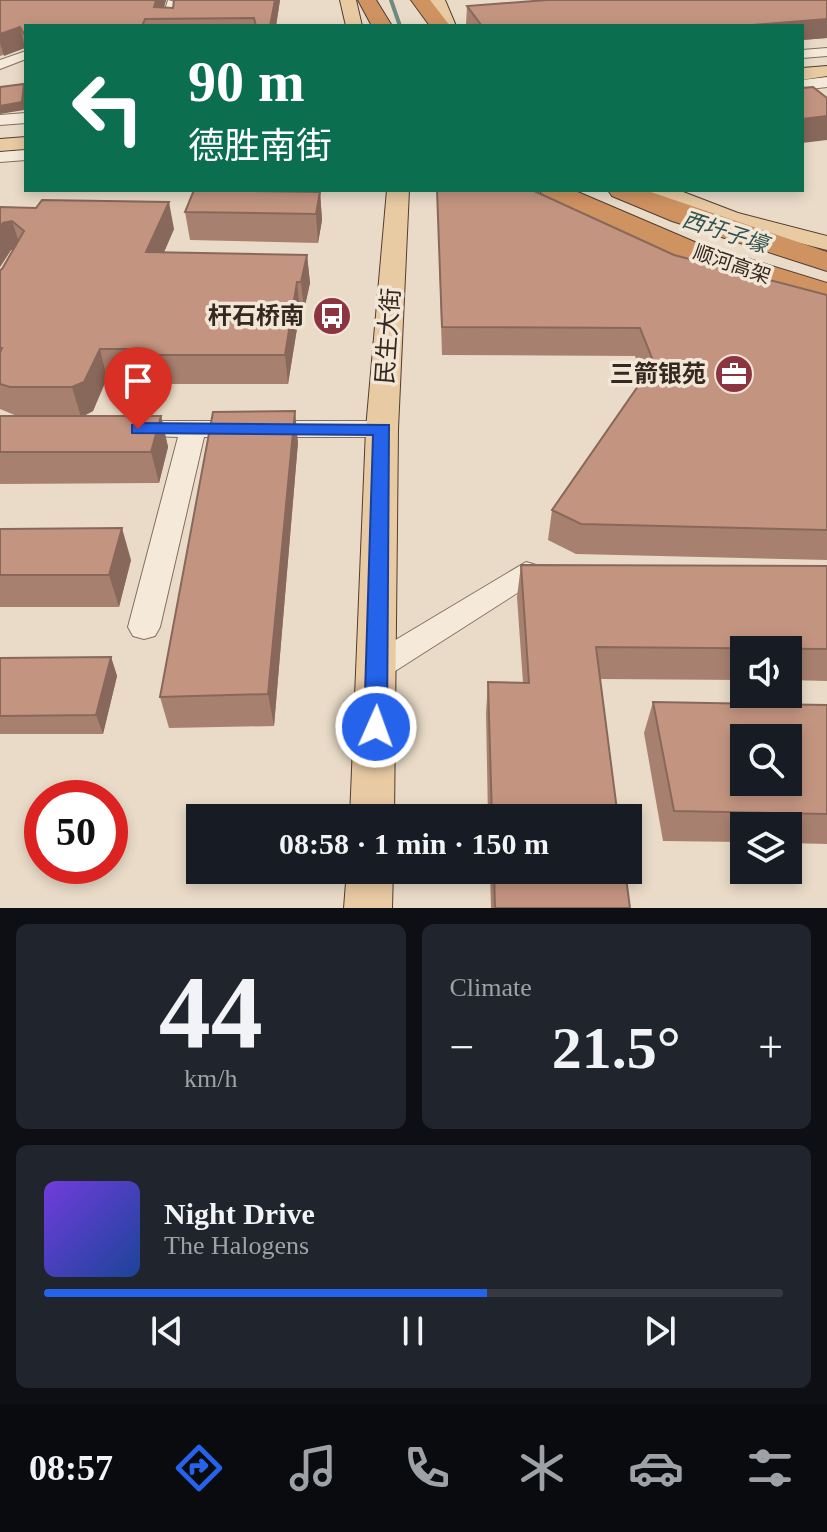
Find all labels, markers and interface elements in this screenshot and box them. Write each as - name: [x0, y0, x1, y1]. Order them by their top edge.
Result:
- text: 90 m: [188, 51, 305, 113]
- icon: left: [56, 56, 160, 160]
- text: 德胜南街: [188, 126, 332, 166]
- water label: 西圩子壕: [679, 207, 775, 259]
- street label: 顺河高架: [691, 241, 773, 287]
- street label: 民生大街: [372, 287, 404, 385]
- bus stop icon: 杆石桥南: [311, 295, 353, 337]
- place label: 杆石桥南: [208, 303, 304, 329]
- pin: [104, 347, 172, 429]
- office icon: 三箭银苑: [713, 353, 755, 395]
- icon: arrive: [116, 359, 160, 403]
- place label: 三箭银苑: [610, 361, 706, 387]
- map controls: [730, 636, 802, 884]
- button: sound: [730, 636, 802, 708]
- position arrow: [334, 685, 418, 769]
- button: search: [730, 724, 802, 796]
- speed limit sign: 50: [24, 780, 128, 884]
- button: layers: [730, 812, 802, 884]
- text: 08:58 · 1 min · 150 m: [279, 827, 549, 860]
- text: 44: [159, 954, 263, 1069]
- text: Climate: [450, 973, 532, 1002]
- text: 21.5°: [552, 1015, 681, 1081]
- text: −: [450, 1023, 474, 1072]
- text: +: [758, 1023, 783, 1072]
- text: km/h: [184, 1064, 237, 1093]
- text: Night Drive: [164, 1197, 315, 1230]
- text: The Halogens: [164, 1231, 309, 1260]
- icon: previous: [145, 1309, 189, 1353]
- icon: pause: [391, 1309, 435, 1353]
- icon: next: [638, 1309, 682, 1353]
- icon: directions: [171, 1440, 227, 1496]
- icon: music: [285, 1440, 341, 1496]
- icon: phone: [399, 1440, 455, 1496]
- icon: climate: [514, 1440, 570, 1496]
- icon: car: [628, 1440, 684, 1496]
- icon: filters: [742, 1440, 798, 1496]
- text: 08:57: [29, 1448, 113, 1488]

